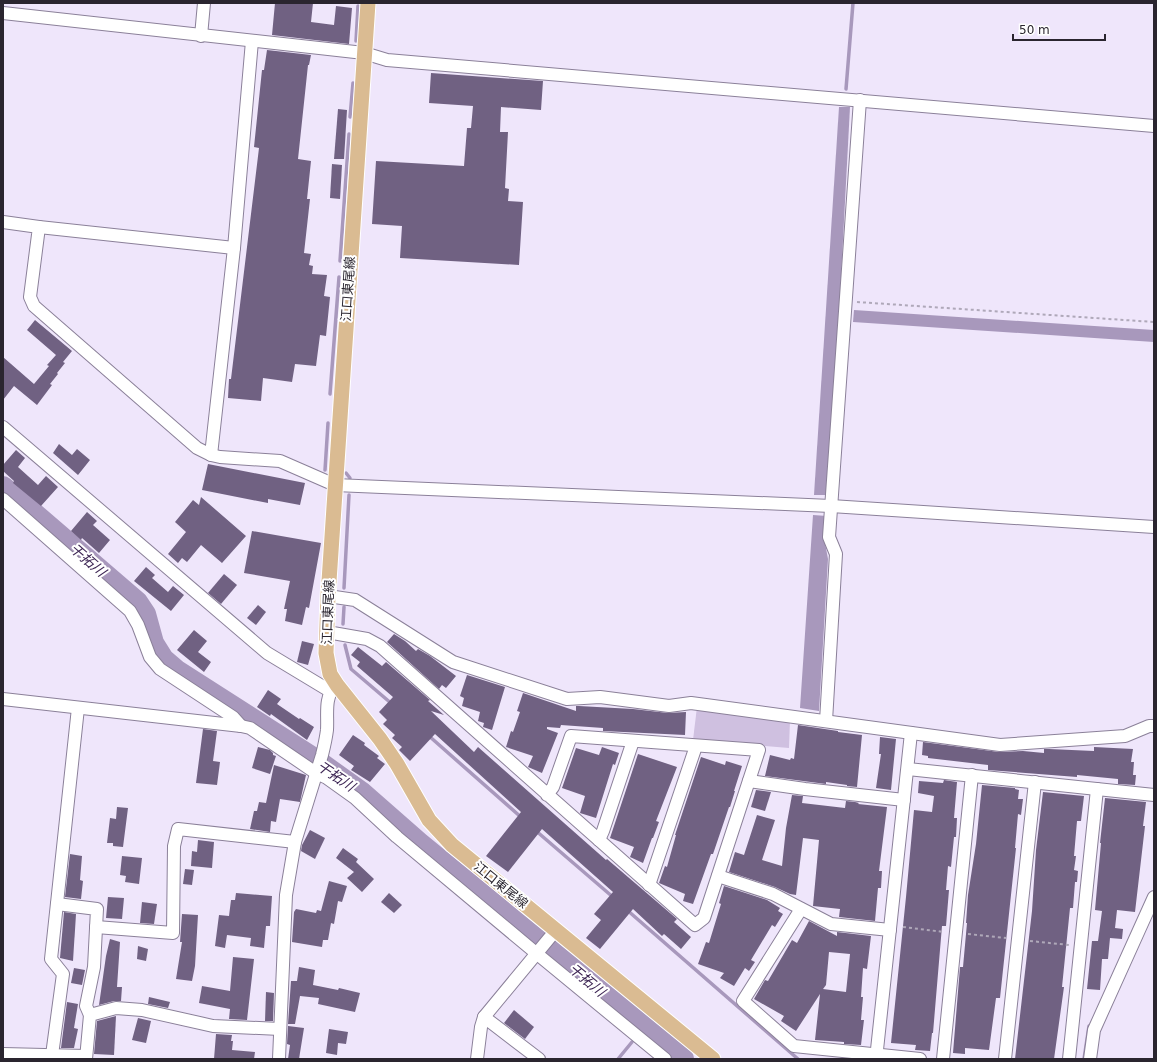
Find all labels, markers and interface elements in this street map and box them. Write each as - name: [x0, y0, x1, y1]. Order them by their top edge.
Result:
- scale bar: [1013, 16, 1105, 42]
- text: 50 m: [1019, 23, 1050, 37]
- street label: 江口東尾線: [338, 256, 358, 322]
- water label: 干拓川: [67, 540, 111, 581]
- street label: 江口東尾線: [319, 579, 337, 645]
- water label: 干拓川: [314, 758, 360, 795]
- street label: 江口東尾線: [471, 859, 531, 911]
- water label: 干拓川: [566, 960, 610, 1001]

